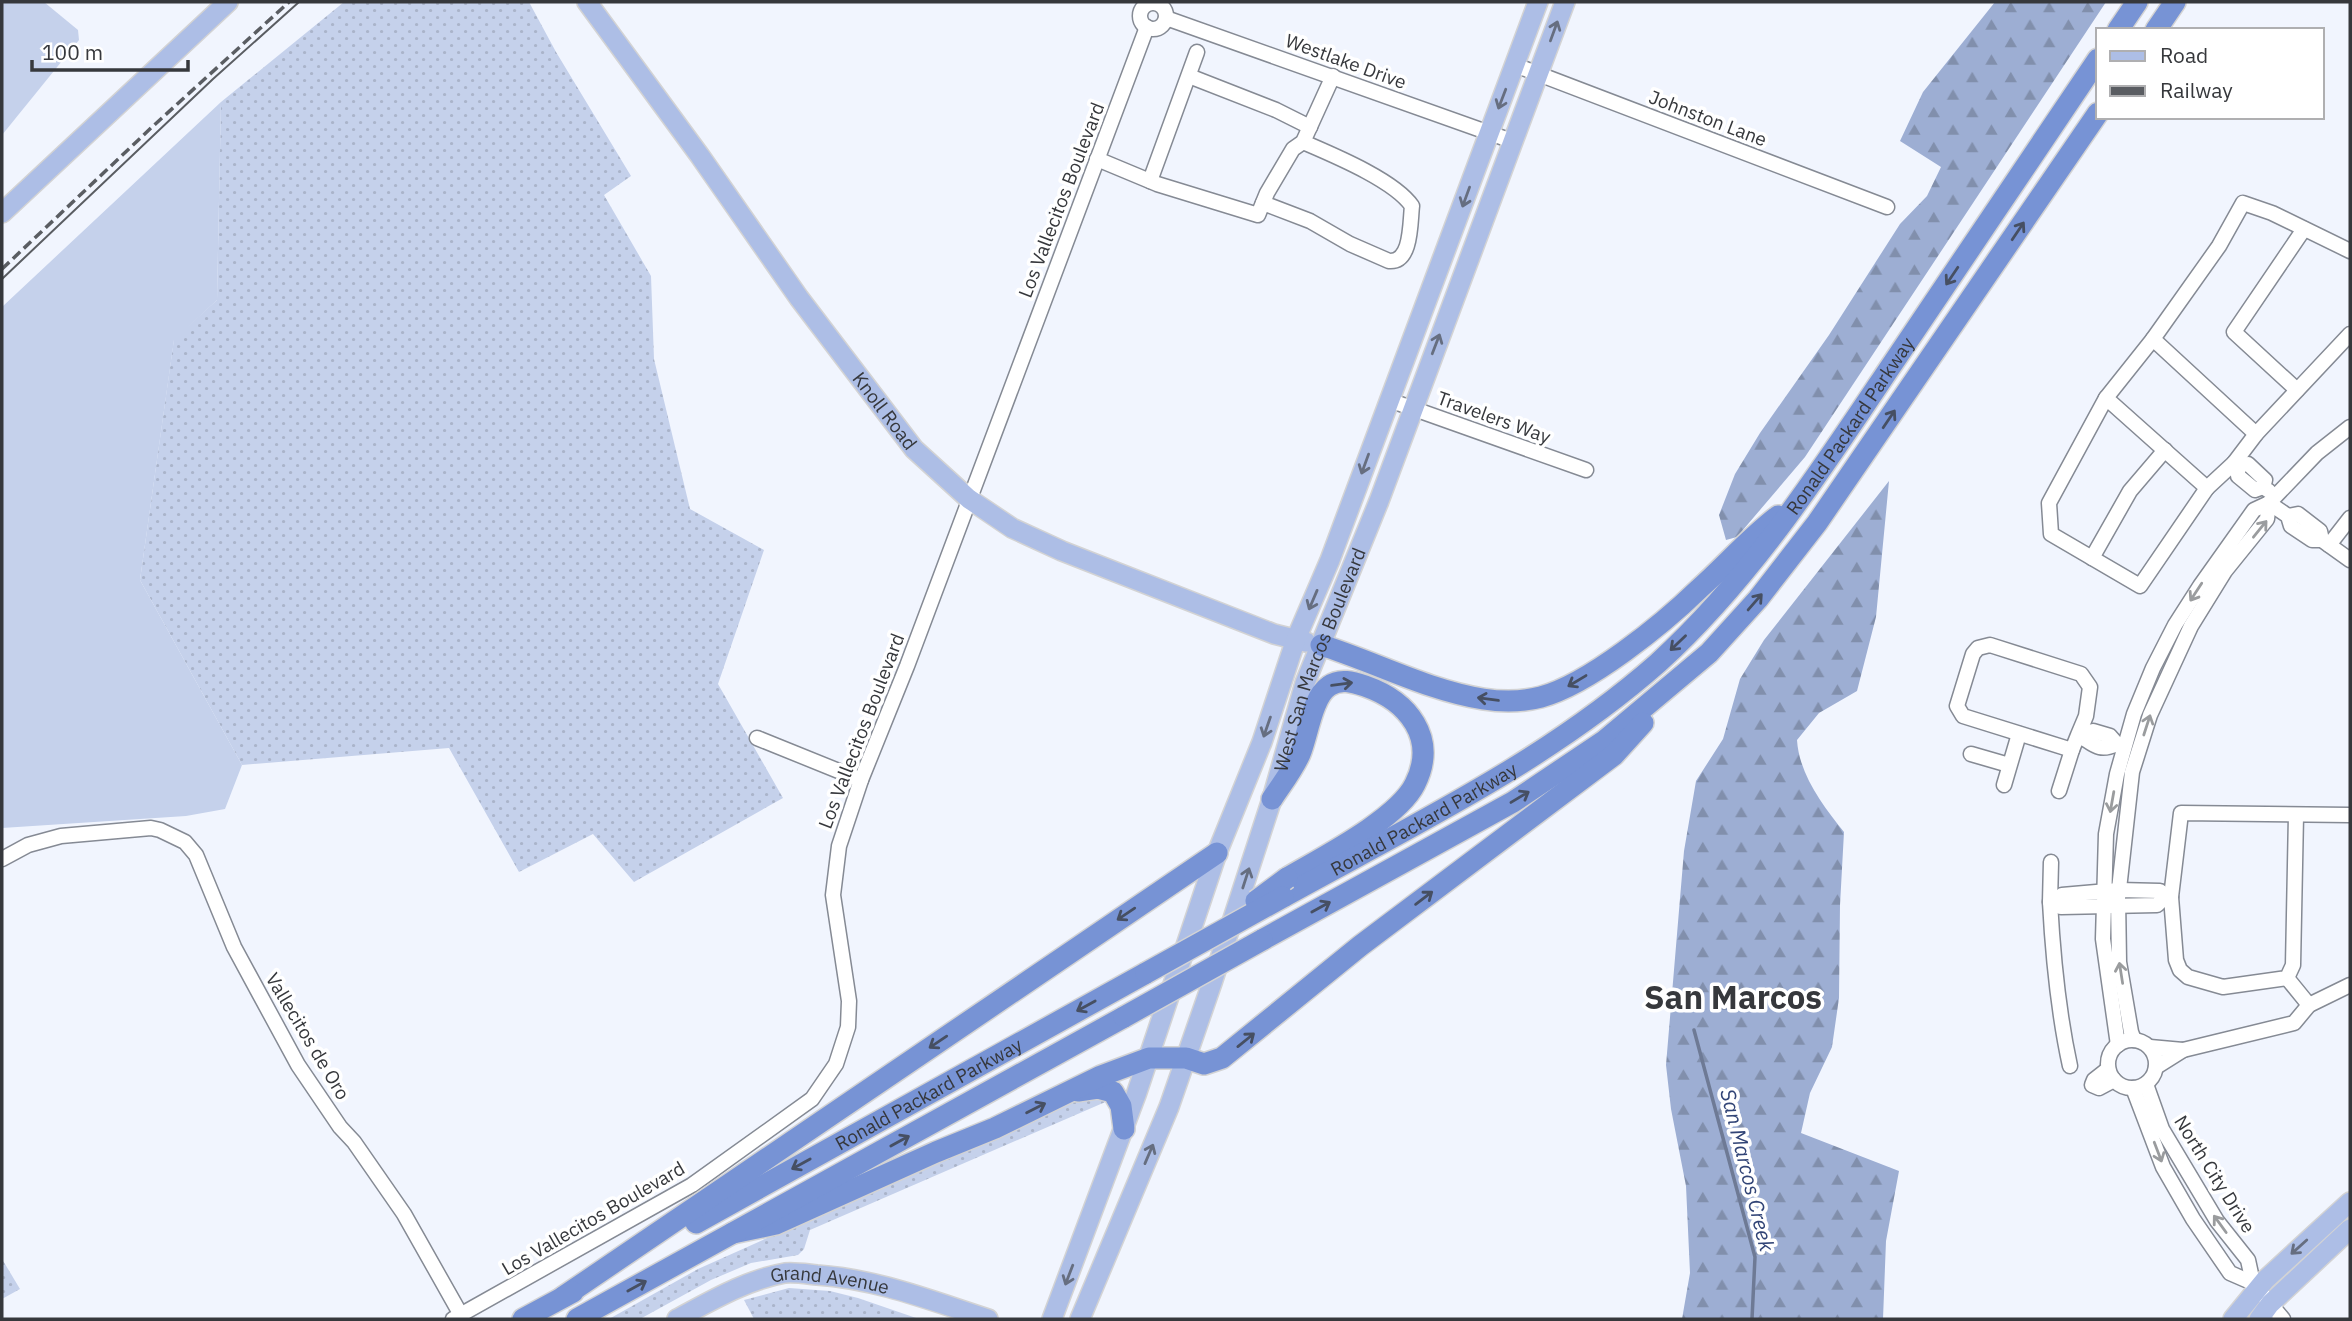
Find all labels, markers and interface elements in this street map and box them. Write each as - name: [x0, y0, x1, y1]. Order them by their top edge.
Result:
- one-way arrow: [1549, 21, 1561, 43]
- scale bar: [32, 28, 187, 72]
- street label: Westlake Drive: [1282, 28, 1410, 94]
- legend: [2096, 28, 2324, 119]
- text: 100 m: [42, 38, 103, 66]
- text: Road: [2160, 41, 2208, 69]
- text: Railway: [2160, 76, 2233, 104]
- street label: Johnston Lane: [1646, 85, 1770, 151]
- one-way arrow: [1495, 88, 1508, 109]
- street label: Los Vallecitos Boulevard: [1013, 99, 1109, 301]
- one-way arrow: [1458, 185, 1471, 207]
- one-way arrow: [2010, 222, 2025, 241]
- one-way arrow: [1945, 266, 1959, 285]
- street label: Ronald Packard Parkway: [1781, 332, 1919, 519]
- one-way arrow: [1431, 334, 1443, 356]
- street label: Knoll Road: [848, 367, 922, 455]
- street label: Travelers Way: [1434, 385, 1555, 449]
- one-way arrow: [1882, 409, 1896, 429]
- one-way arrow: [1358, 452, 1371, 474]
- one-way arrow: [2252, 520, 2267, 538]
- street label: West San Marcos Boulevard: [1268, 544, 1371, 774]
- one-way arrow: [2189, 582, 2203, 601]
- one-way arrow: [1306, 589, 1319, 610]
- one-way arrow: [1747, 593, 1763, 611]
- street label: Los Vallecitos Boulevard: [813, 630, 909, 832]
- one-way arrow: [1670, 635, 1687, 652]
- one-way arrow: [1568, 674, 1587, 689]
- one-way arrow: [1330, 677, 1353, 690]
- one-way arrow: [1478, 693, 1500, 706]
- one-way arrow: [2142, 714, 2154, 736]
- one-way arrow: [1260, 716, 1272, 738]
- street label: Ronald Packard Parkway: [1326, 757, 1522, 881]
- one-way arrow: [1510, 790, 1530, 804]
- one-way arrow: [2105, 790, 2118, 812]
- one-way arrow: [1241, 867, 1254, 889]
- one-way arrow: [1414, 891, 1433, 905]
- one-way arrow: [1311, 900, 1331, 914]
- one-way arrow: [1117, 907, 1136, 921]
- one-way arrow: [2114, 962, 2127, 985]
- street label: Vallecitos de Oro: [261, 968, 355, 1104]
- district label: San Marcos: [1644, 975, 1822, 1018]
- one-way arrow: [1076, 999, 1096, 1013]
- street label: Ronald Packard Parkway: [831, 1032, 1027, 1155]
- one-way arrow: [1236, 1032, 1255, 1047]
- one-way arrow: [929, 1035, 948, 1049]
- water label: San Marcos Creek: [1714, 1086, 1782, 1255]
- one-way arrow: [1025, 1100, 1046, 1114]
- street label: North City Drive: [2169, 1111, 2261, 1237]
- one-way arrow: [890, 1134, 910, 1148]
- one-way arrow: [2152, 1141, 2165, 1162]
- one-way arrow: [1143, 1144, 1156, 1166]
- street label: Los Vallecitos Boulevard: [497, 1156, 689, 1280]
- one-way arrow: [791, 1158, 812, 1171]
- one-way arrow: [2213, 1215, 2228, 1234]
- one-way arrow: [2290, 1239, 2308, 1255]
- street label: Grand Avenue: [768, 1261, 892, 1299]
- one-way arrow: [1061, 1264, 1074, 1286]
- one-way arrow: [626, 1279, 647, 1292]

